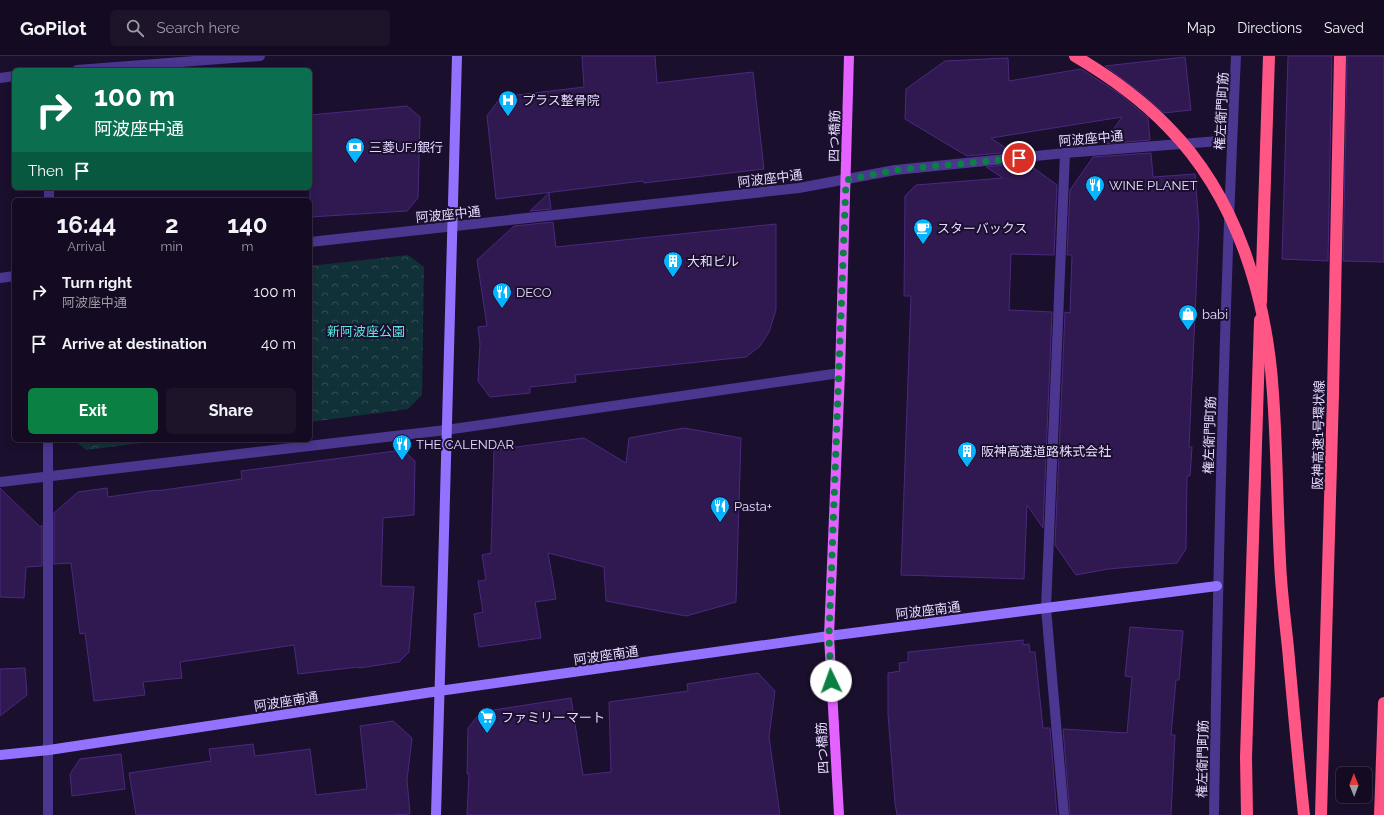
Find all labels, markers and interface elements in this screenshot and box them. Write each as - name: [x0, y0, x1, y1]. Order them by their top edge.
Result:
- search box: [110, 10, 390, 46]
- text: GoPilot: [20, 17, 86, 39]
- icon: search: [124, 17, 146, 39]
- text: Search here: [156, 19, 240, 37]
- text: Map: [1187, 20, 1215, 36]
- text: Directions: [1237, 20, 1302, 36]
- text: Saved: [1324, 20, 1364, 36]
- street label: 権左衛門町筋: [1212, 72, 1231, 150]
- text: 100 m: [94, 80, 175, 113]
- icon: right: [28, 84, 80, 136]
- hospital icon: プラス整骨院: [497, 89, 519, 117]
- place label: プラス整骨院: [522, 93, 600, 108]
- street label: 四つ橋筋: [827, 110, 842, 162]
- text: 阿波座中通: [94, 118, 184, 139]
- street label: 阿波座中通: [1058, 128, 1124, 149]
- bank icon: 三菱UFJ銀行: [344, 136, 366, 164]
- place label: 三菱UFJ銀行: [369, 140, 443, 155]
- pin: [1002, 141, 1036, 175]
- icon: arrive: [1008, 147, 1030, 169]
- icon: arrive: [71, 160, 93, 182]
- text: Then: [28, 162, 63, 180]
- street label: 阿波座中通: [737, 167, 803, 190]
- restaurant icon: WINE PLANET: [1084, 174, 1106, 202]
- place label: WINE PLANET: [1109, 178, 1197, 193]
- street label: 阿波座中通: [415, 204, 481, 225]
- text: 16:44: [56, 210, 116, 239]
- text: 2: [165, 210, 179, 239]
- text: 140: [227, 210, 268, 239]
- cafe icon: スターバックス: [912, 217, 934, 245]
- place label: スターバックス: [937, 221, 1027, 236]
- text: Arrival: [67, 239, 105, 254]
- text: min: [161, 239, 183, 254]
- text: m: [241, 239, 253, 254]
- building icon: 大和ビル: [662, 250, 684, 278]
- place label: 大和ビル: [687, 254, 739, 269]
- text: Turn right: [62, 274, 132, 292]
- icon: right: [28, 281, 50, 303]
- restaurant icon: DECO: [491, 281, 513, 309]
- text: 100 m: [254, 283, 296, 301]
- place label: DECO: [516, 285, 552, 300]
- text: 阿波座中通: [62, 295, 127, 310]
- shop icon: babi: [1177, 303, 1199, 331]
- place label: babi: [1202, 307, 1228, 322]
- park label: 新阿波座公園: [327, 324, 405, 339]
- icon: arrive: [28, 333, 50, 355]
- text: Arrive at destination: [62, 335, 207, 353]
- text: 40 m: [261, 335, 296, 353]
- street label: 阪神高速1号環状線: [1310, 380, 1327, 490]
- button: Exit: [28, 388, 158, 434]
- button: Share: [166, 388, 296, 434]
- street label: 権左衛門町筋: [1201, 396, 1218, 474]
- restaurant icon: THE CALENDAR: [391, 433, 413, 461]
- place label: THE CALENDAR: [416, 437, 514, 452]
- building icon: 阪神高速道路株式会社: [956, 440, 978, 468]
- place label: 阪神高速道路株式会社: [981, 444, 1111, 459]
- restaurant icon: Pasta+: [709, 495, 731, 523]
- place label: Pasta+: [734, 499, 772, 514]
- street label: 阿波座南通: [895, 599, 961, 622]
- street label: 阿波座南通: [573, 644, 639, 667]
- position arrow: [810, 660, 852, 702]
- street label: 阿波座南通: [253, 689, 319, 714]
- supermarket icon: ファミリーマート: [476, 706, 498, 734]
- place label: ファミリーマート: [501, 710, 605, 725]
- street label: 権左衛門町筋: [1194, 720, 1211, 798]
- street label: 四つ橋筋: [814, 722, 831, 774]
- north arrow: [1336, 767, 1372, 803]
- map controls: [1336, 767, 1372, 803]

